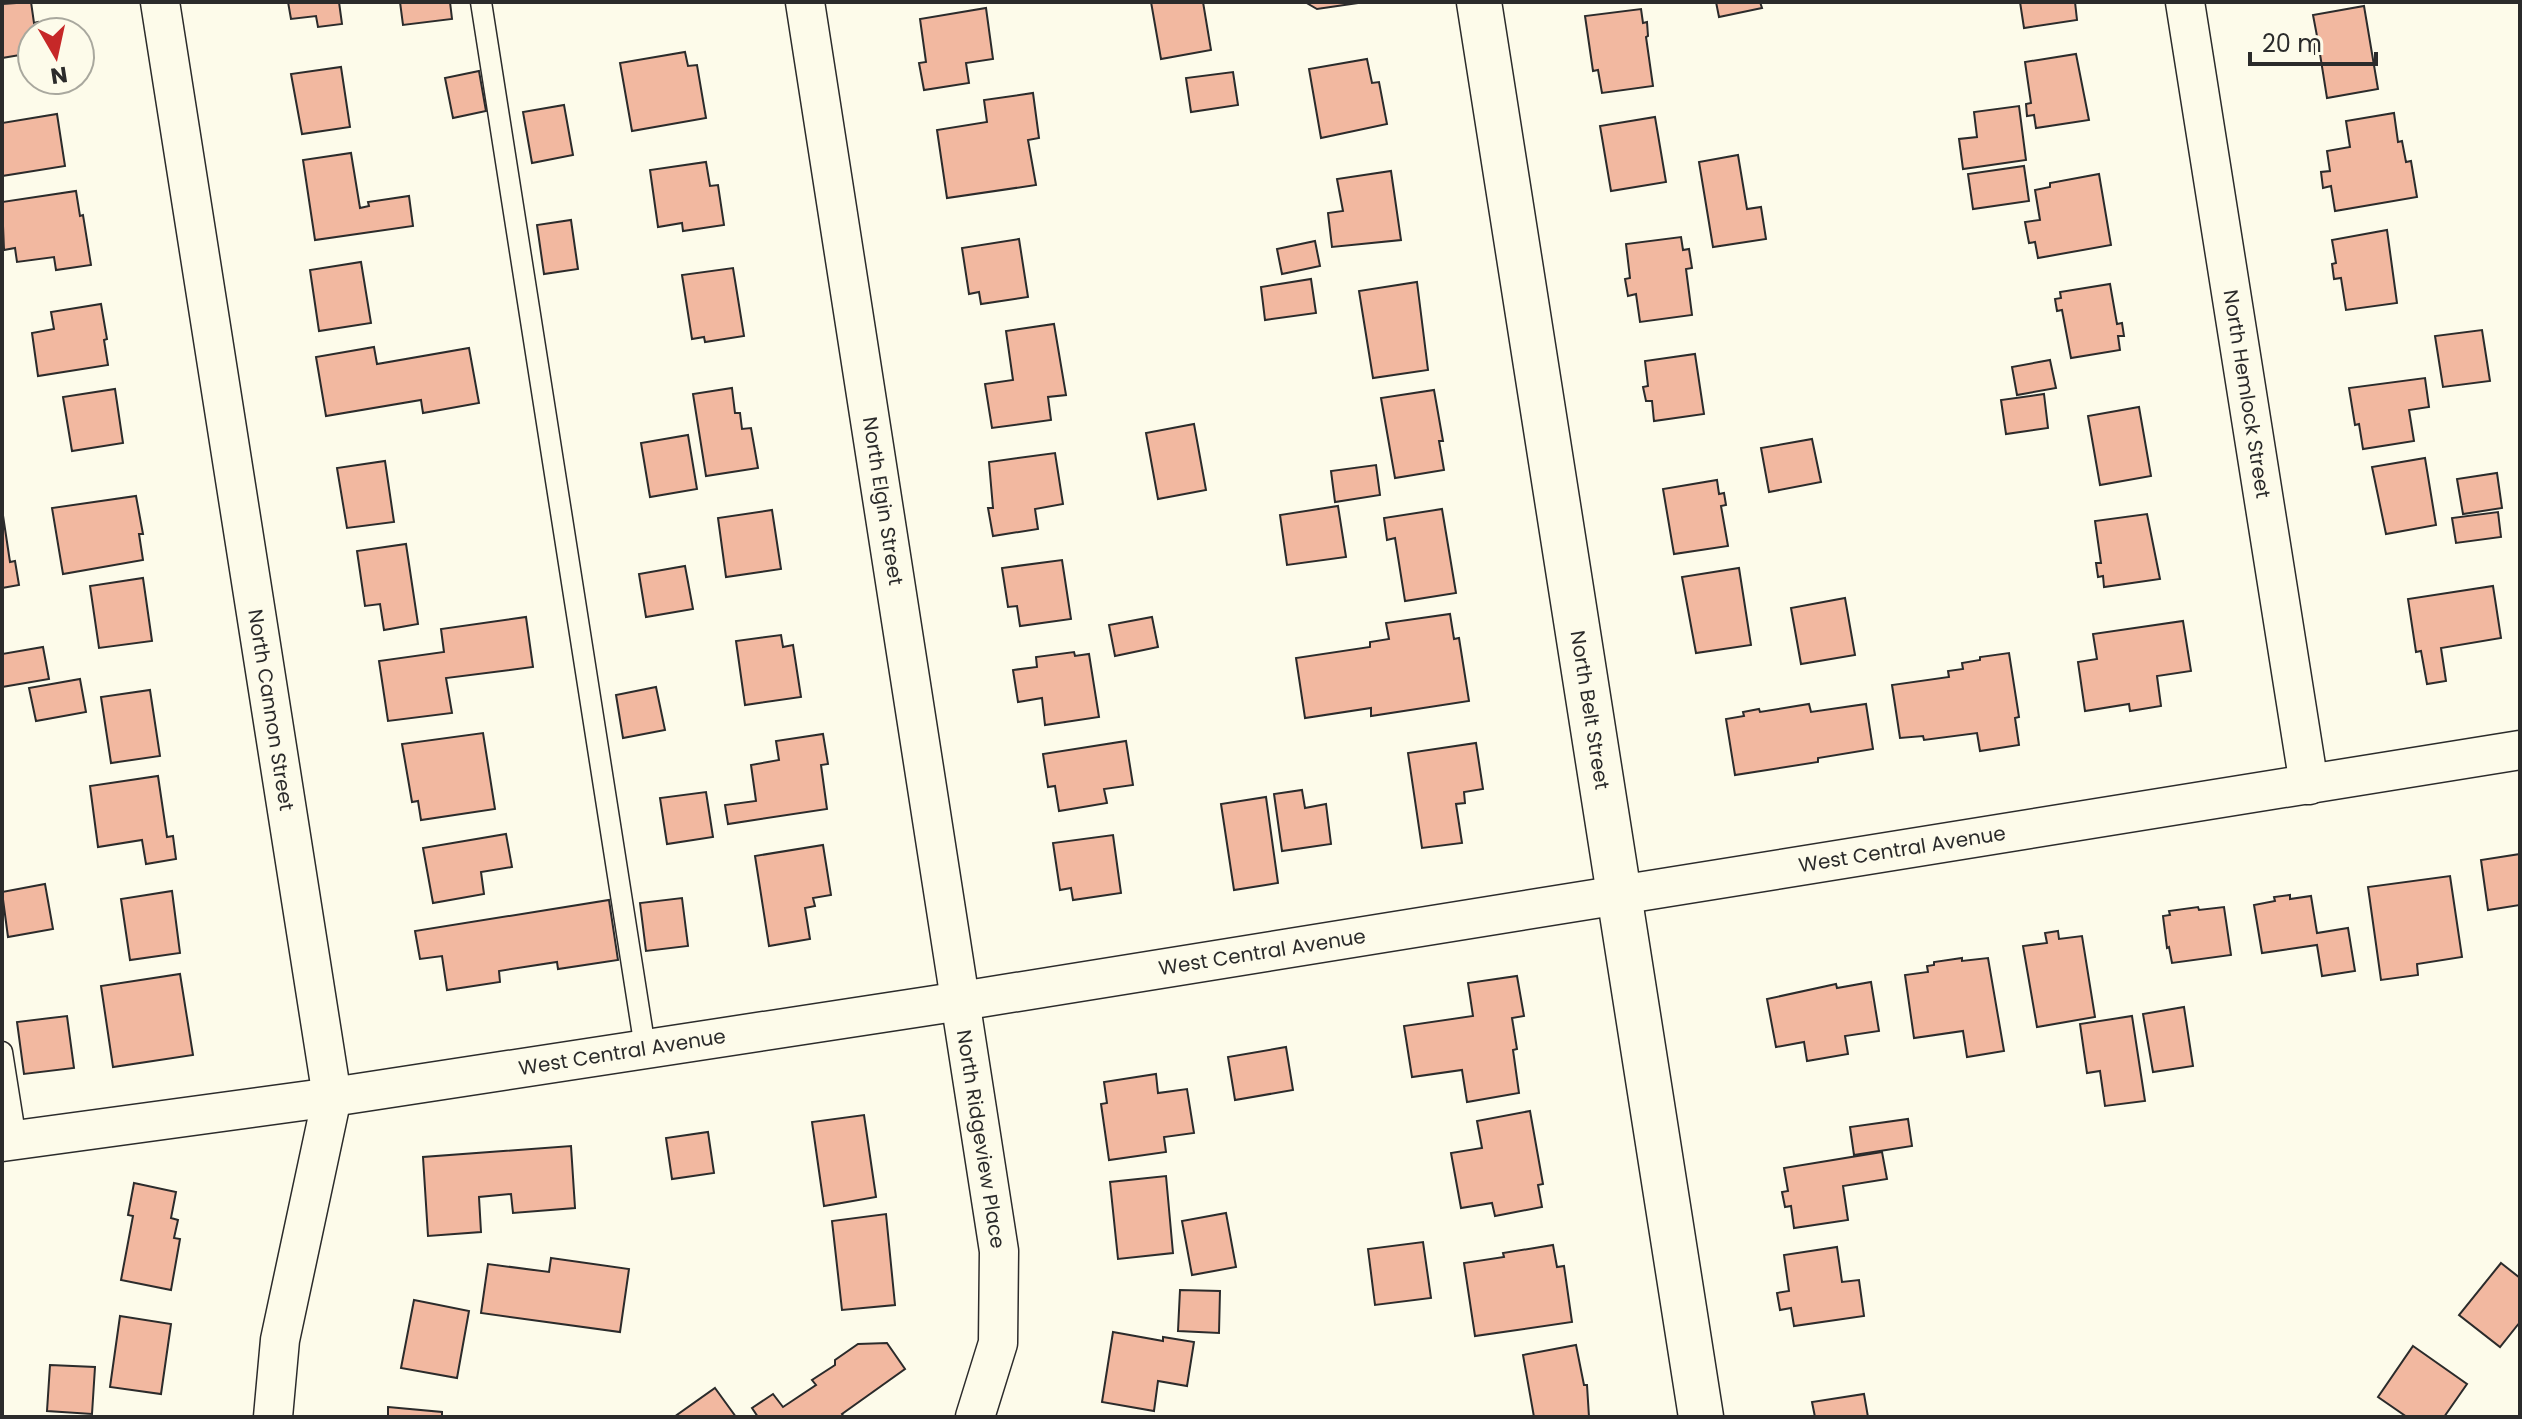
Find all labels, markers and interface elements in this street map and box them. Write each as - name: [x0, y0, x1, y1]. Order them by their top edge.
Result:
- north arrow: [16, 16, 96, 96]
- scale bar: [2250, 16, 2376, 66]
- text: 20 m: [2262, 27, 2322, 60]
- text: N: [48, 59, 70, 92]
- street label: North Hemlock Street: [2217, 288, 2277, 500]
- street label: North Elgin Street: [856, 415, 910, 587]
- street label: North Cannon Street: [241, 607, 301, 813]
- street label: North Belt Street: [1564, 629, 1616, 791]
- street label: West Central Avenue: [1796, 819, 2008, 879]
- street label: West Central Avenue: [1156, 922, 1368, 982]
- street label: West Central Avenue: [516, 1022, 728, 1082]
- street label: North Ridgeview Place: [950, 1028, 1012, 1250]

